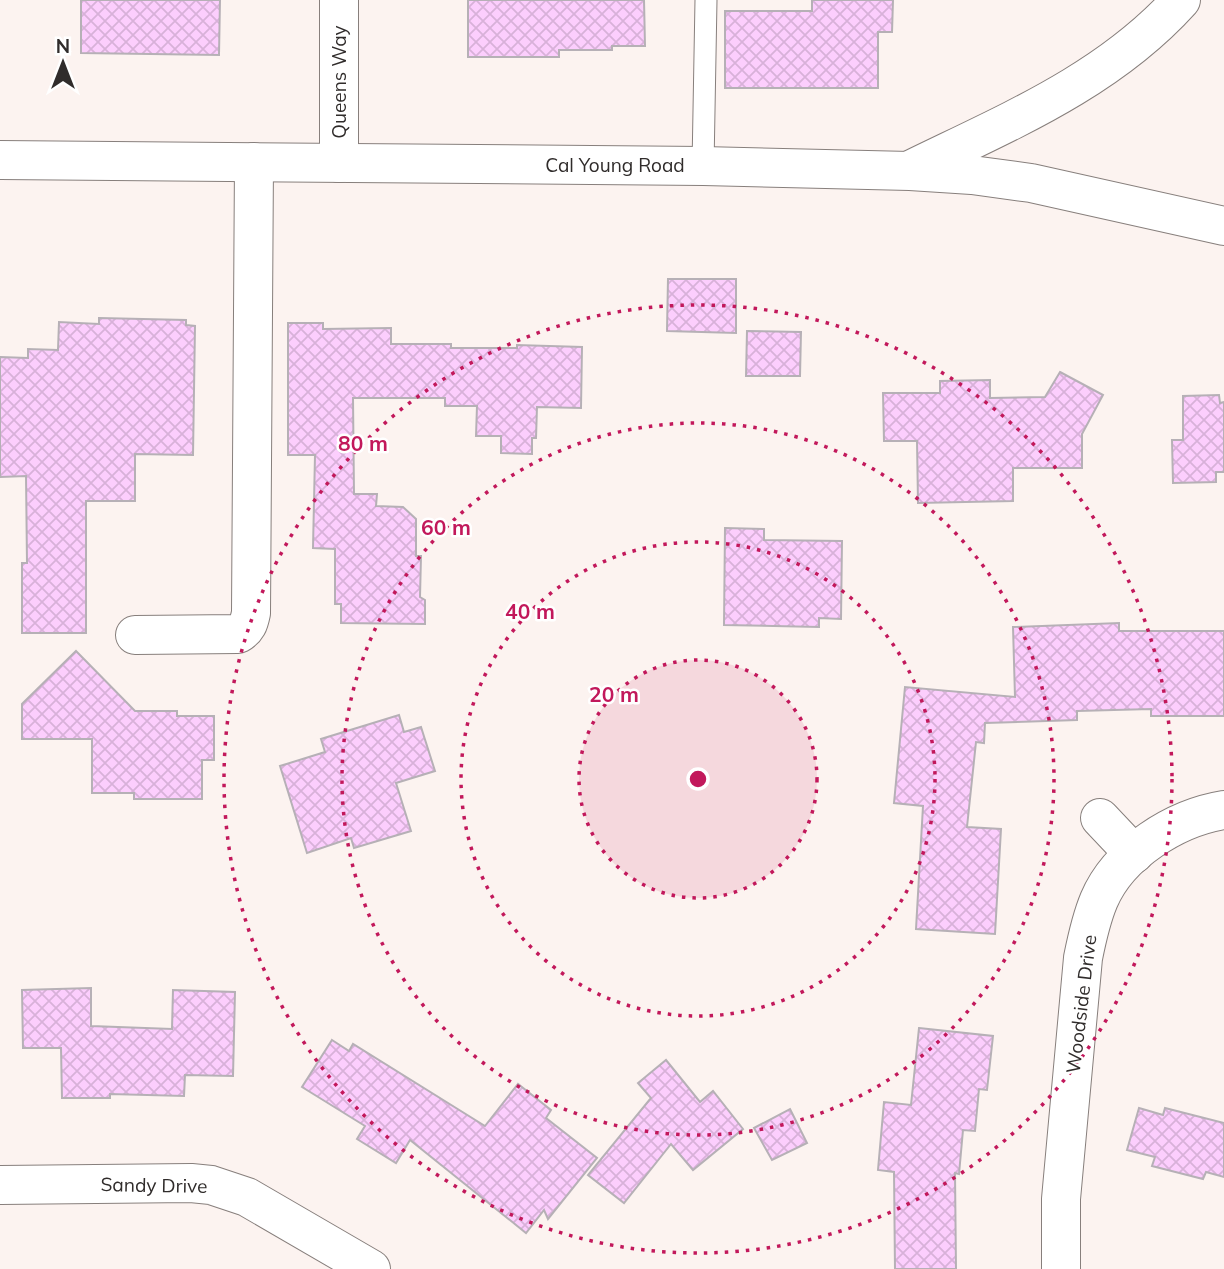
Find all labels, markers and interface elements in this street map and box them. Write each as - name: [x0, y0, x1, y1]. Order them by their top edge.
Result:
- street label: Queens Way: [327, 25, 351, 139]
- north arrow: [28, 28, 98, 98]
- text: N: [56, 34, 70, 58]
- street label: Cal Young Road: [545, 153, 685, 177]
- text: 80 m: [338, 430, 388, 456]
- text: 60 m: [421, 514, 471, 540]
- text: 40 m: [505, 598, 555, 624]
- text: 20 m: [589, 681, 639, 707]
- centre of rings: [686, 767, 710, 791]
- street label: Woodside Drive: [1061, 933, 1101, 1075]
- street label: Sandy Drive: [100, 1172, 208, 1198]

